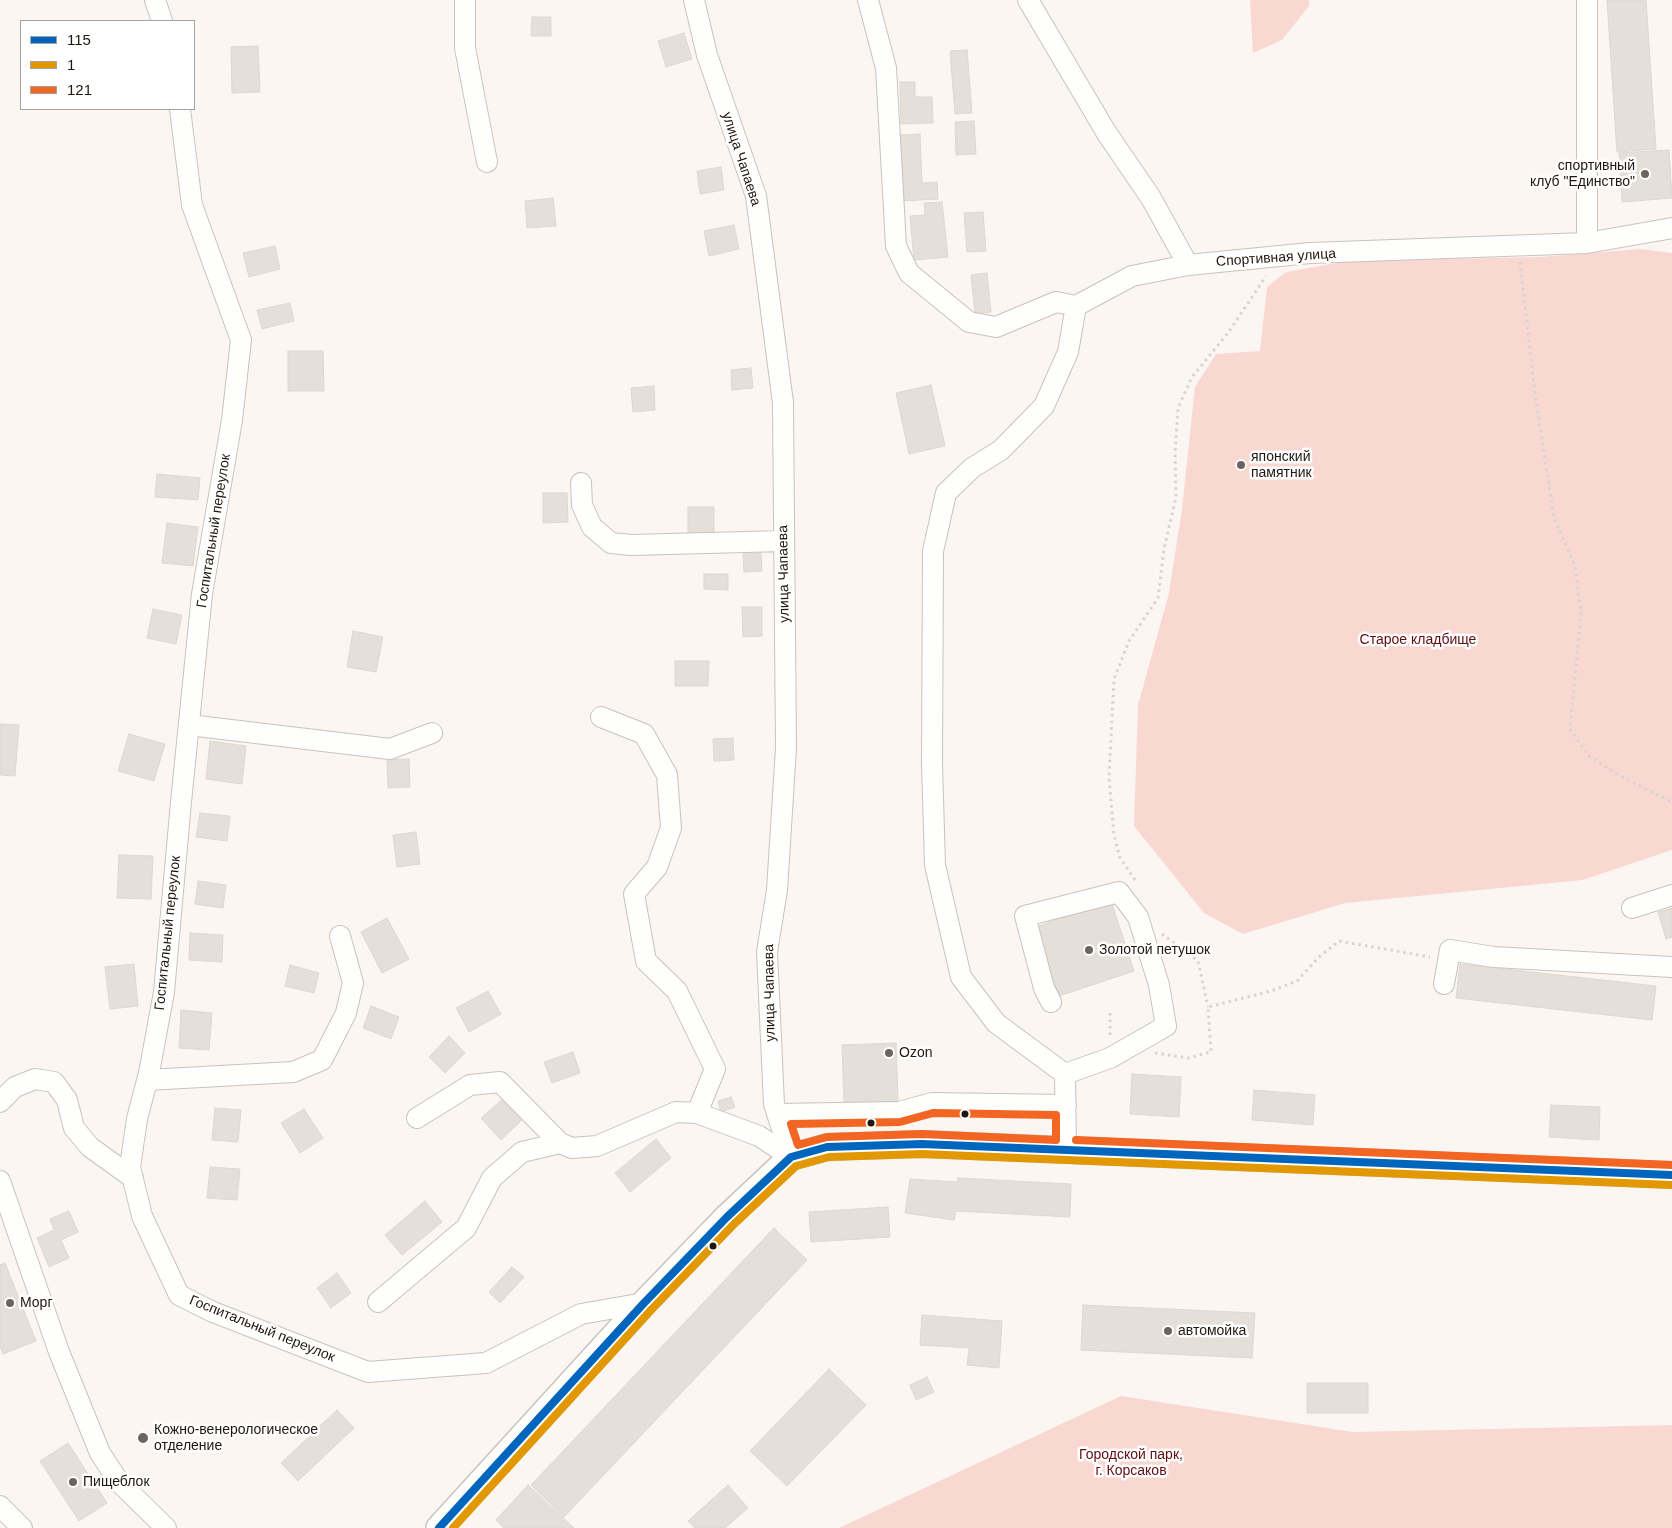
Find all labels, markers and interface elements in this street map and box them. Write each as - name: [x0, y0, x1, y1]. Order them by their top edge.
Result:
- legend: [20, 20, 195, 110]
- text: 115: [67, 31, 91, 48]
- text: 1: [67, 56, 75, 73]
- text: 121: [67, 81, 92, 98]
- street label: улица Чапаева: [718, 110, 764, 208]
- place label: спортивный клуб "Единство": [1530, 158, 1635, 190]
- marker: спортивный клуб "Единство": [1639, 168, 1651, 180]
- street label: Спортивная улица: [1216, 245, 1336, 271]
- place label: японский памятник: [1251, 449, 1312, 482]
- street label: Госпитальный переулок: [194, 453, 234, 609]
- marker: японский памятник: [1235, 459, 1247, 471]
- street label: улица Чапаева: [775, 525, 793, 623]
- park label: Старое кладбище: [1360, 632, 1476, 648]
- street label: Госпитальный переулок: [152, 855, 184, 1011]
- place label: Золотой петушок: [1099, 942, 1210, 958]
- street label: улица Чапаева: [761, 944, 779, 1042]
- marker: Золотой петушок: [1083, 944, 1095, 956]
- place label: Ozon: [899, 1045, 932, 1061]
- marker: Ozon: [883, 1047, 895, 1059]
- unlabelled marker: [960, 1109, 970, 1119]
- unlabelled marker: [866, 1118, 876, 1128]
- unlabelled marker: [708, 1241, 718, 1251]
- street label: Госпитальный переулок: [187, 1292, 337, 1366]
- place label: Морг: [20, 1295, 52, 1311]
- marker: Морг: [4, 1297, 16, 1309]
- place label: автомойка: [1178, 1323, 1246, 1339]
- marker: автомойка: [1162, 1325, 1174, 1337]
- place label: Кожно-венерологическое отделение: [154, 1422, 318, 1454]
- marker: Кожно-венерологическое отделение: [136, 1431, 150, 1445]
- park label: Городской парк, г. Корсаков: [1079, 1447, 1183, 1480]
- place label: Пищеблок: [83, 1474, 150, 1490]
- marker: Пищеблок: [67, 1476, 79, 1488]

